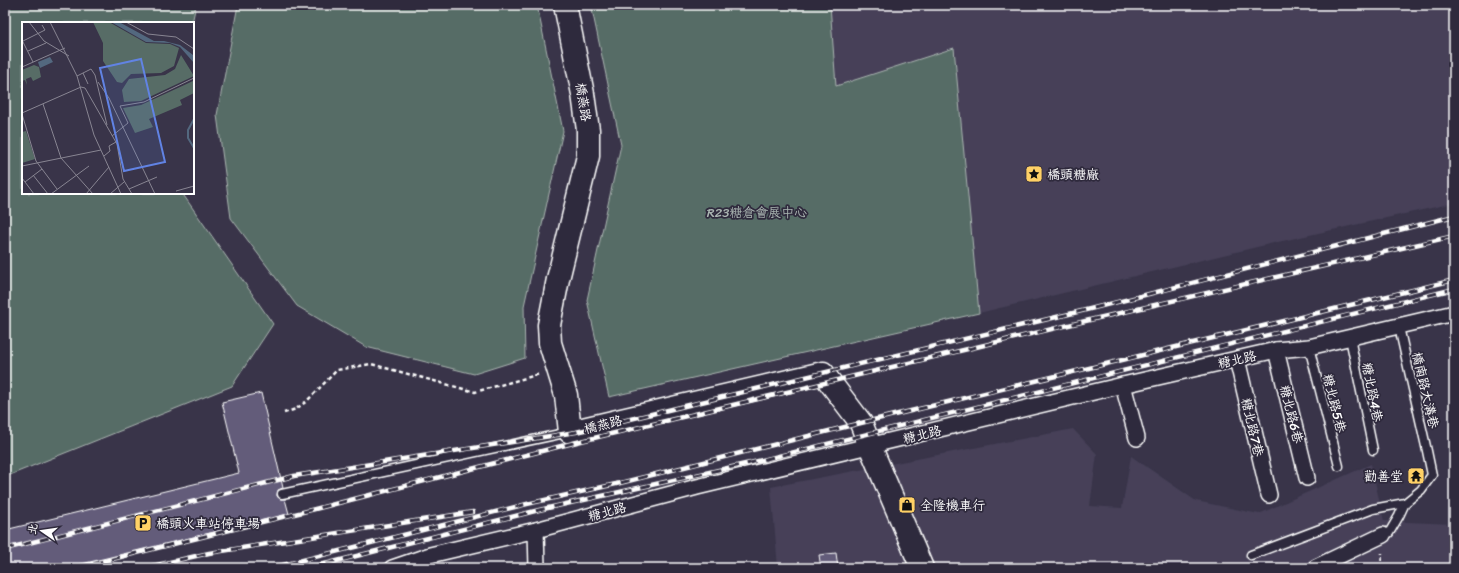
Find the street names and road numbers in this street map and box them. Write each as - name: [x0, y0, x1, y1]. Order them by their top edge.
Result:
- street label: 橋燕路: [569, 81, 598, 123]
- street label: 糖北路: [1216, 344, 1259, 375]
- street label: 橋南路大溝巷: [1406, 350, 1445, 431]
- street label: 糖北路4巷: [1355, 360, 1390, 424]
- street label: 糖北路5巷: [1316, 371, 1353, 435]
- street label: 糖北路6巷: [1273, 383, 1310, 446]
- street label: 糖北路7巷: [1235, 396, 1270, 459]
- street label: 橋燕路: [581, 409, 625, 440]
- street label: 糖北路: [900, 419, 944, 450]
- street label: 糖北路: [585, 495, 629, 528]

